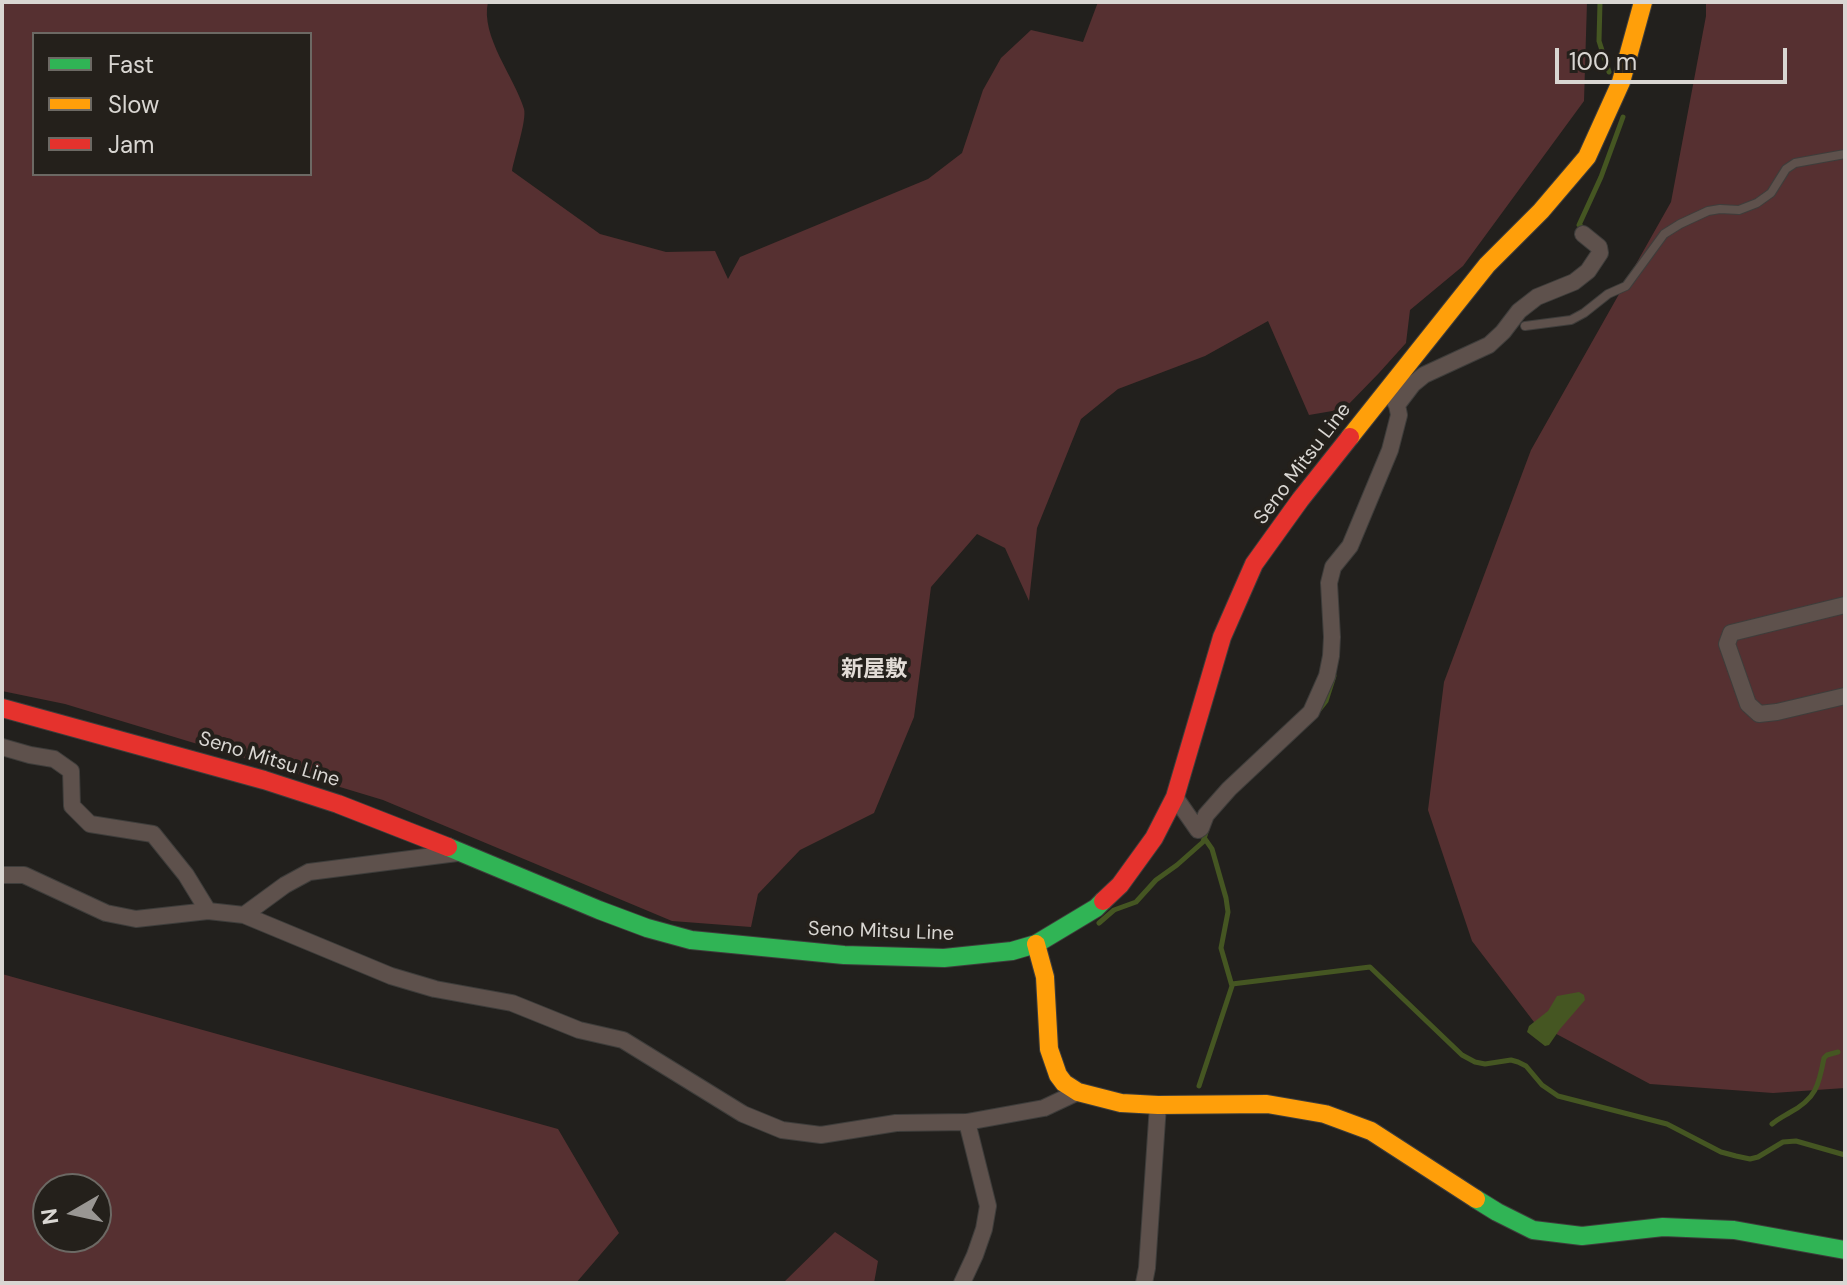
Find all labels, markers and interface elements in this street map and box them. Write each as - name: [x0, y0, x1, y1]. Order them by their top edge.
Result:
- legend: [32, 32, 312, 176]
- scale bar: [1559, 32, 1791, 82]
- text: 100 m: [1569, 46, 1637, 77]
- text: Fast: [108, 49, 154, 80]
- text: Slow: [108, 89, 159, 120]
- text: Jam: [108, 129, 154, 160]
- street label: Seno Mitsu Line: [1249, 398, 1357, 530]
- district label: 新屋敷: [841, 657, 907, 683]
- street label: Seno Mitsu Line: [196, 727, 342, 793]
- street label: Seno Mitsu Line: [808, 917, 954, 947]
- north arrow: [32, 1173, 112, 1253]
- text: N: [34, 1206, 65, 1227]

